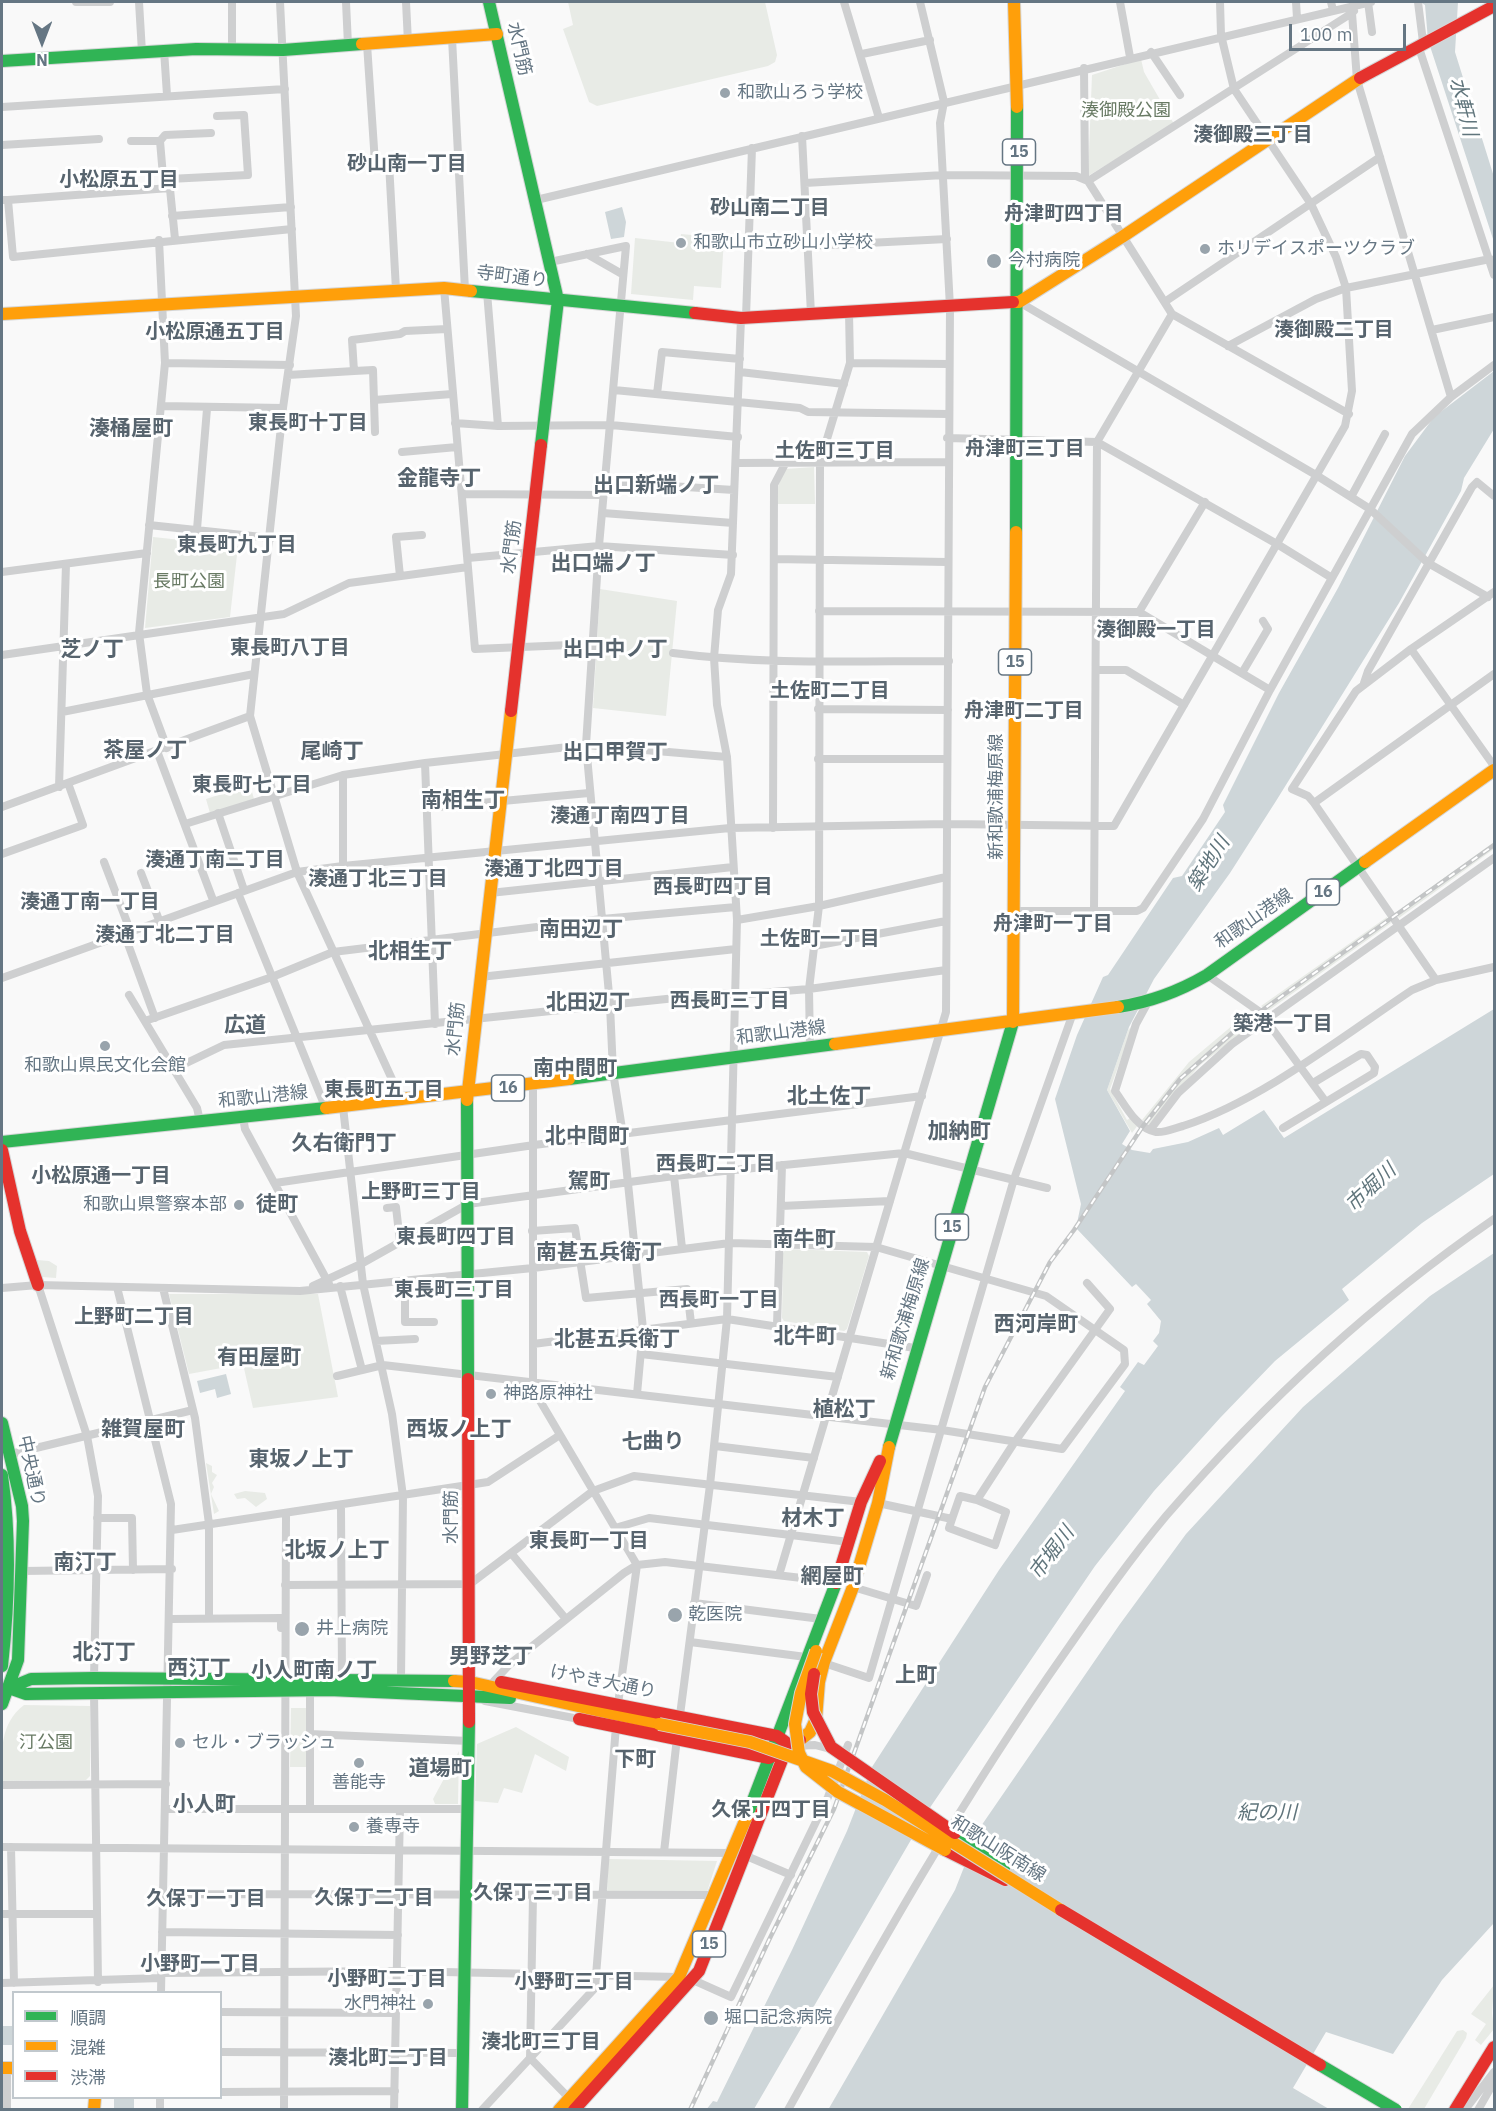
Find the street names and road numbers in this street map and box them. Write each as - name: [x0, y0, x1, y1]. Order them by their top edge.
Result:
- street label: 水門筋: [502, 20, 536, 78]
- road number: 15: [1002, 139, 1036, 165]
- street label: 寺町通り: [475, 262, 549, 292]
- street label: 水門筋: [498, 519, 526, 575]
- road number: 15: [998, 649, 1032, 675]
- street label: 新和歌浦梅原線: [986, 734, 1008, 860]
- road number: 16: [1306, 879, 1340, 905]
- street label: 和歌山港線: [1211, 884, 1297, 954]
- street label: 水門筋: [442, 1001, 470, 1057]
- street label: 和歌山港線: [735, 1017, 827, 1049]
- road number: 16: [492, 1075, 524, 1101]
- street label: 和歌山港線: [217, 1082, 309, 1112]
- road number: 15: [936, 1214, 968, 1240]
- street label: 新和歌浦梅原線: [877, 1256, 935, 1382]
- street label: 中央通り: [13, 1434, 49, 1508]
- street label: 水門筋: [441, 1490, 463, 1544]
- street label: けやき大通り: [548, 1661, 658, 1703]
- street label: 和歌山阪南線: [946, 1811, 1050, 1887]
- road number: 15: [692, 1931, 726, 1957]

